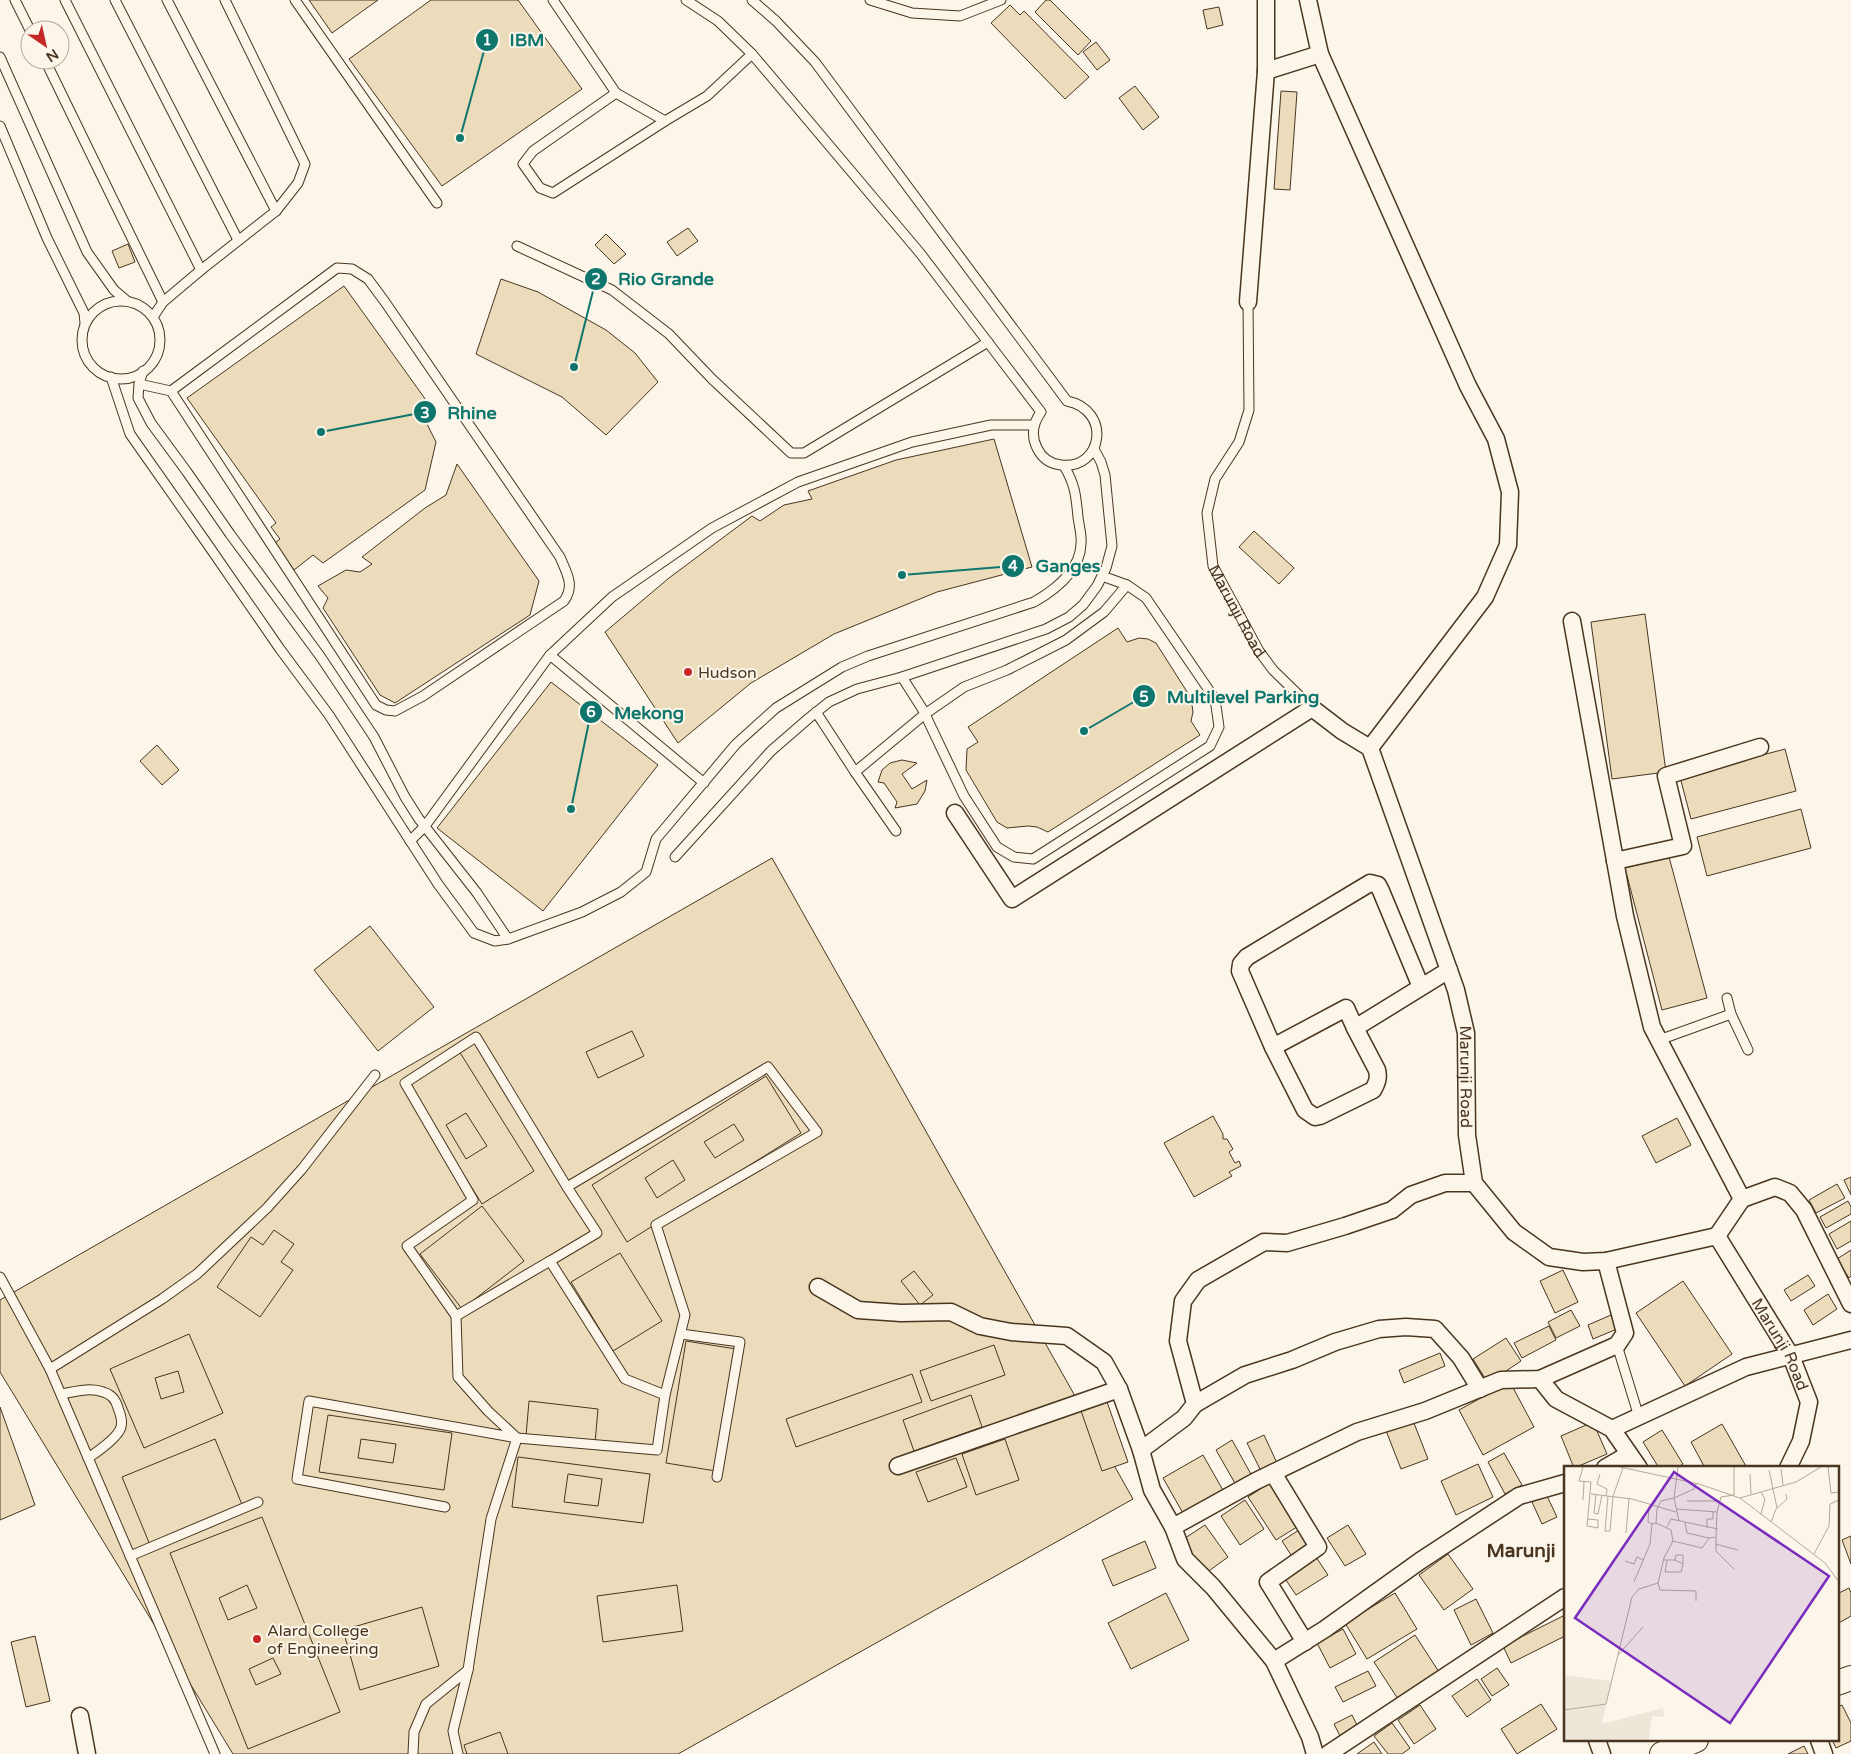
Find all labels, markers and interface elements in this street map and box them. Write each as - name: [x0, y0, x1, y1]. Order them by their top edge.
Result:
- north arrow: [20, 20, 70, 70]
- callout: IBM: [474, 23, 554, 56]
- text: IBM: [510, 29, 545, 51]
- text: 1: [482, 31, 492, 49]
- text: N: [43, 45, 61, 66]
- callout: Rio Grande: [583, 262, 724, 295]
- text: Rio Grande: [618, 268, 714, 290]
- text: 2: [591, 270, 601, 288]
- callout: Rhine: [413, 396, 507, 429]
- text: Rhine: [447, 402, 497, 424]
- text: 3: [420, 404, 430, 422]
- callout: Ganges: [1000, 550, 1110, 583]
- text: Ganges: [1036, 555, 1101, 577]
- text: 4: [1008, 557, 1018, 575]
- street label: Marunji Road: [1203, 562, 1270, 662]
- place label: Hudson: [698, 663, 757, 683]
- marker: Hudson: [682, 666, 694, 678]
- callout: Multilevel Parking: [1131, 680, 1329, 713]
- text: Multilevel Parking: [1167, 686, 1319, 708]
- text: 5: [1139, 688, 1149, 706]
- callout: Mekong: [579, 696, 694, 729]
- text: Mekong: [614, 702, 684, 724]
- text: 6: [586, 703, 596, 721]
- street label: Marunji Road: [1455, 1025, 1476, 1128]
- street label: Marunji Road: [1747, 1295, 1813, 1394]
- inset map: [1564, 1466, 1838, 1742]
- district label: Marunji: [1486, 1540, 1556, 1563]
- place label: Alard College of Engineering: [267, 1621, 379, 1659]
- marker: Alard College of Engineering: [251, 1633, 263, 1645]

